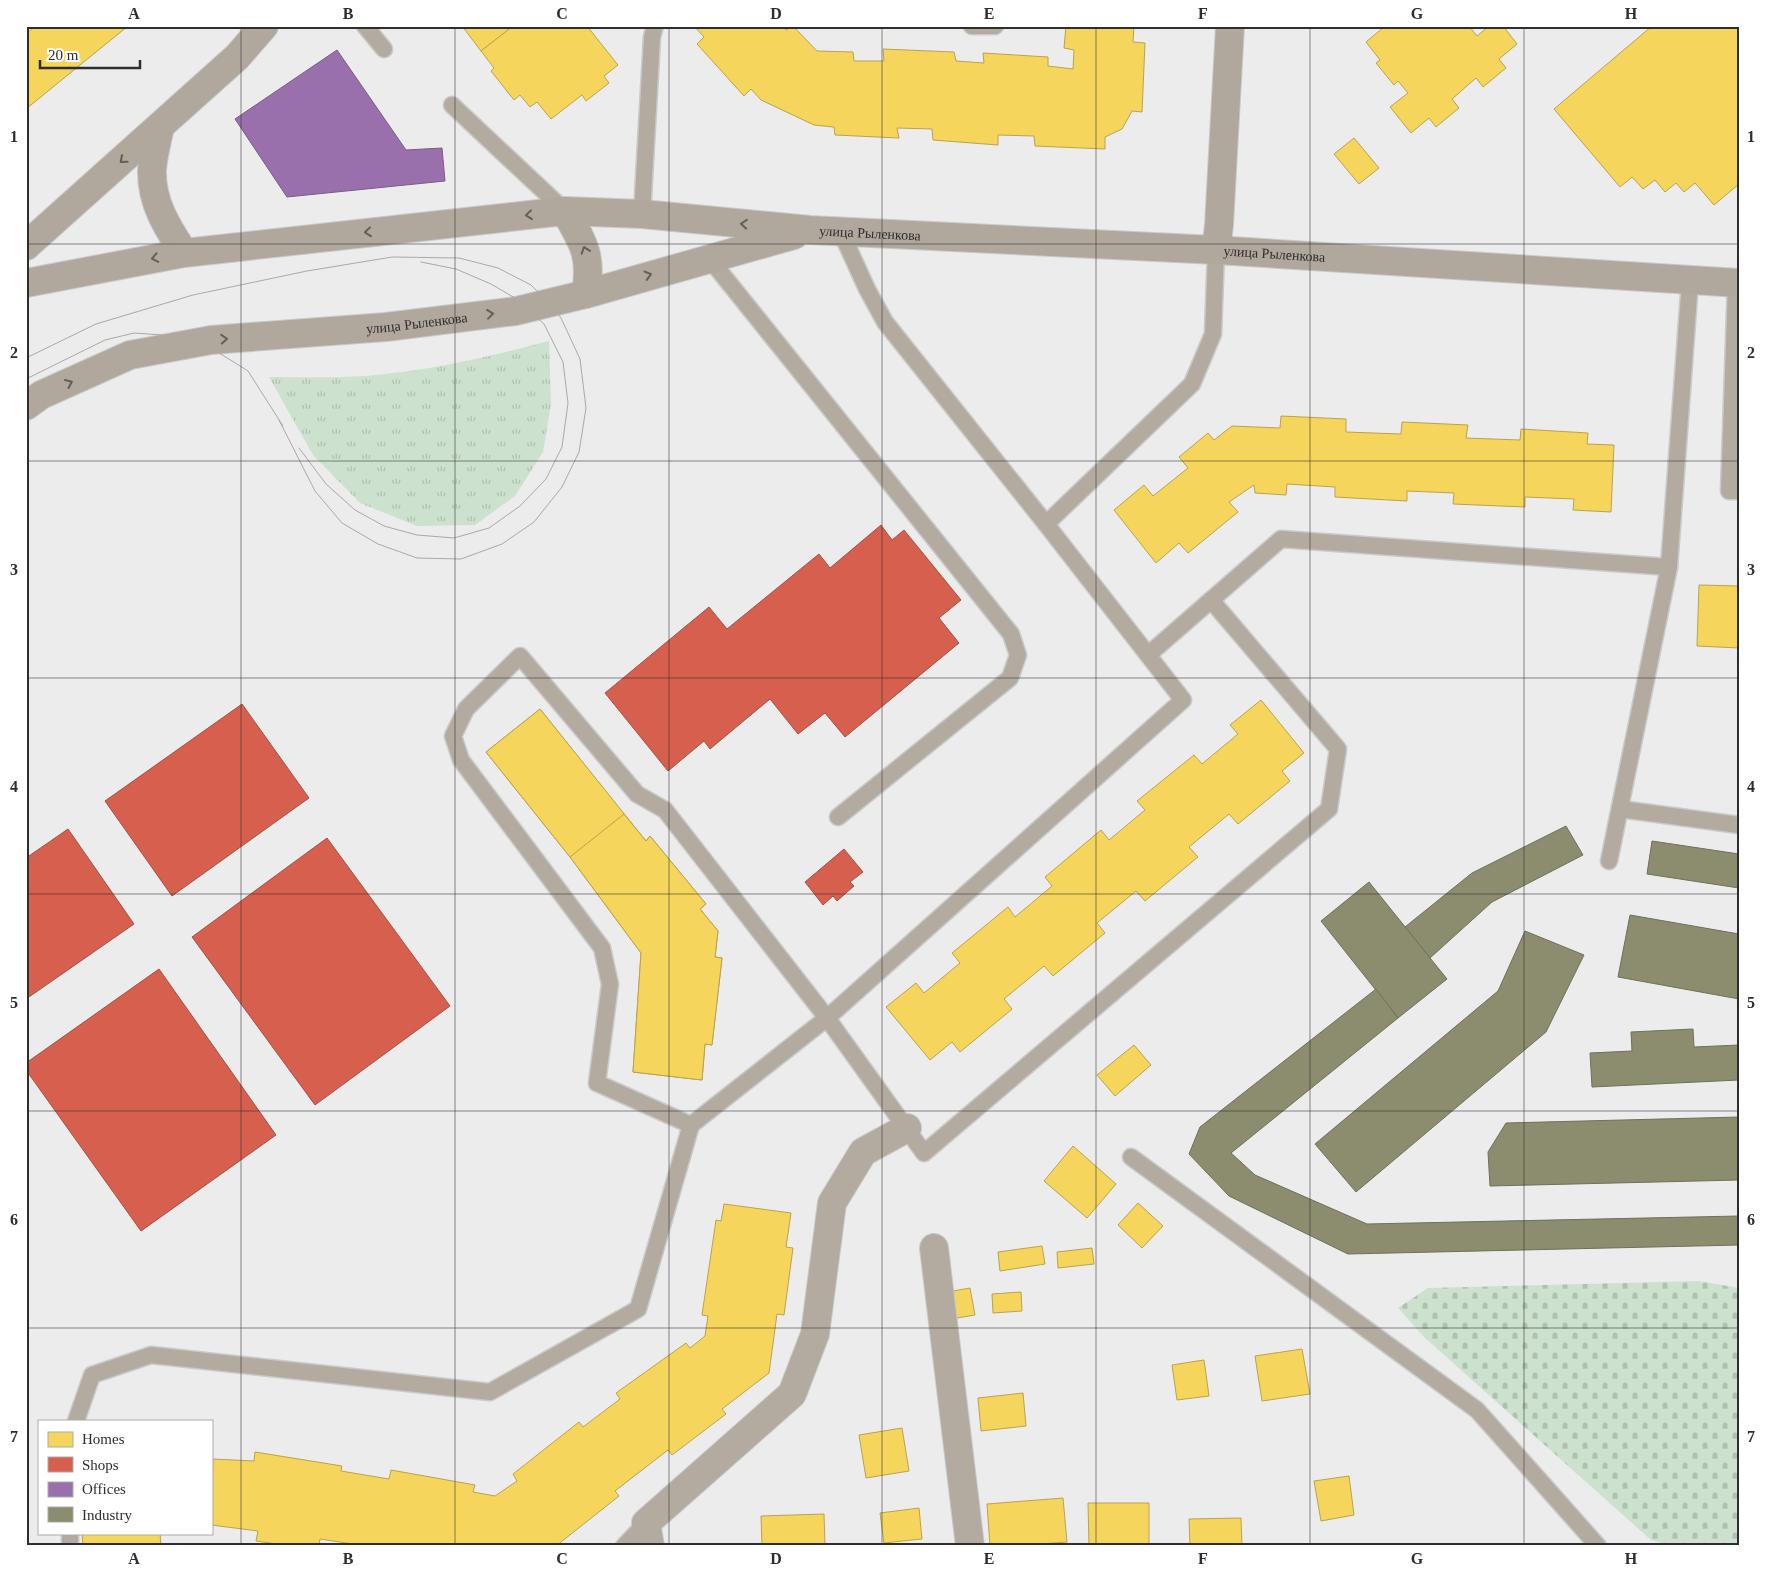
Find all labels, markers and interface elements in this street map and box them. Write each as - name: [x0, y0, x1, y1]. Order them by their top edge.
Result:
- text: A: [128, 5, 140, 22]
- text: B: [343, 5, 354, 22]
- text: C: [556, 5, 568, 22]
- text: D: [770, 5, 782, 22]
- text: E: [984, 5, 994, 22]
- text: F: [1198, 5, 1208, 22]
- text: G: [1411, 5, 1424, 22]
- text: H: [1625, 5, 1638, 22]
- scale bar: [40, 38, 140, 70]
- text: 20 m: [48, 47, 79, 63]
- text: 1: [10, 128, 18, 145]
- text: 1: [1747, 128, 1755, 145]
- one-way arrow: [120, 154, 129, 163]
- one-way arrow: [525, 209, 533, 220]
- one-way arrow: [739, 219, 747, 230]
- street label: улица Рыленкова: [819, 223, 922, 243]
- one-way arrow: [364, 226, 372, 237]
- street label: улица Рыленкова: [1223, 243, 1326, 265]
- one-way arrow: [580, 247, 590, 255]
- one-way arrow: [150, 253, 159, 263]
- one-way arrow: [643, 271, 651, 281]
- one-way arrow: [487, 309, 495, 320]
- street label: улица Рыленкова: [366, 310, 469, 336]
- one-way arrow: [220, 334, 228, 345]
- text: 2: [10, 344, 18, 361]
- text: 2: [1747, 344, 1755, 361]
- one-way arrow: [64, 378, 73, 389]
- text: 3: [10, 561, 18, 578]
- text: 3: [1747, 561, 1755, 578]
- text: 4: [10, 778, 18, 795]
- text: 4: [1747, 778, 1755, 795]
- text: 5: [10, 994, 18, 1011]
- text: 5: [1747, 994, 1755, 1011]
- text: 6: [10, 1211, 18, 1228]
- text: 6: [1747, 1211, 1755, 1228]
- legend: [38, 1420, 212, 1534]
- text: 7: [10, 1428, 18, 1445]
- text: 7: [1747, 1428, 1755, 1445]
- text: Homes: [82, 1431, 125, 1447]
- text: Shops: [82, 1457, 119, 1473]
- text: Offices: [82, 1481, 126, 1497]
- text: Industry: [82, 1507, 132, 1523]
- text: A: [128, 1550, 140, 1567]
- text: B: [343, 1550, 354, 1567]
- text: C: [556, 1550, 568, 1567]
- text: D: [770, 1550, 782, 1567]
- text: E: [984, 1550, 994, 1567]
- text: F: [1198, 1550, 1208, 1567]
- text: G: [1411, 1550, 1424, 1567]
- text: H: [1625, 1550, 1638, 1567]

